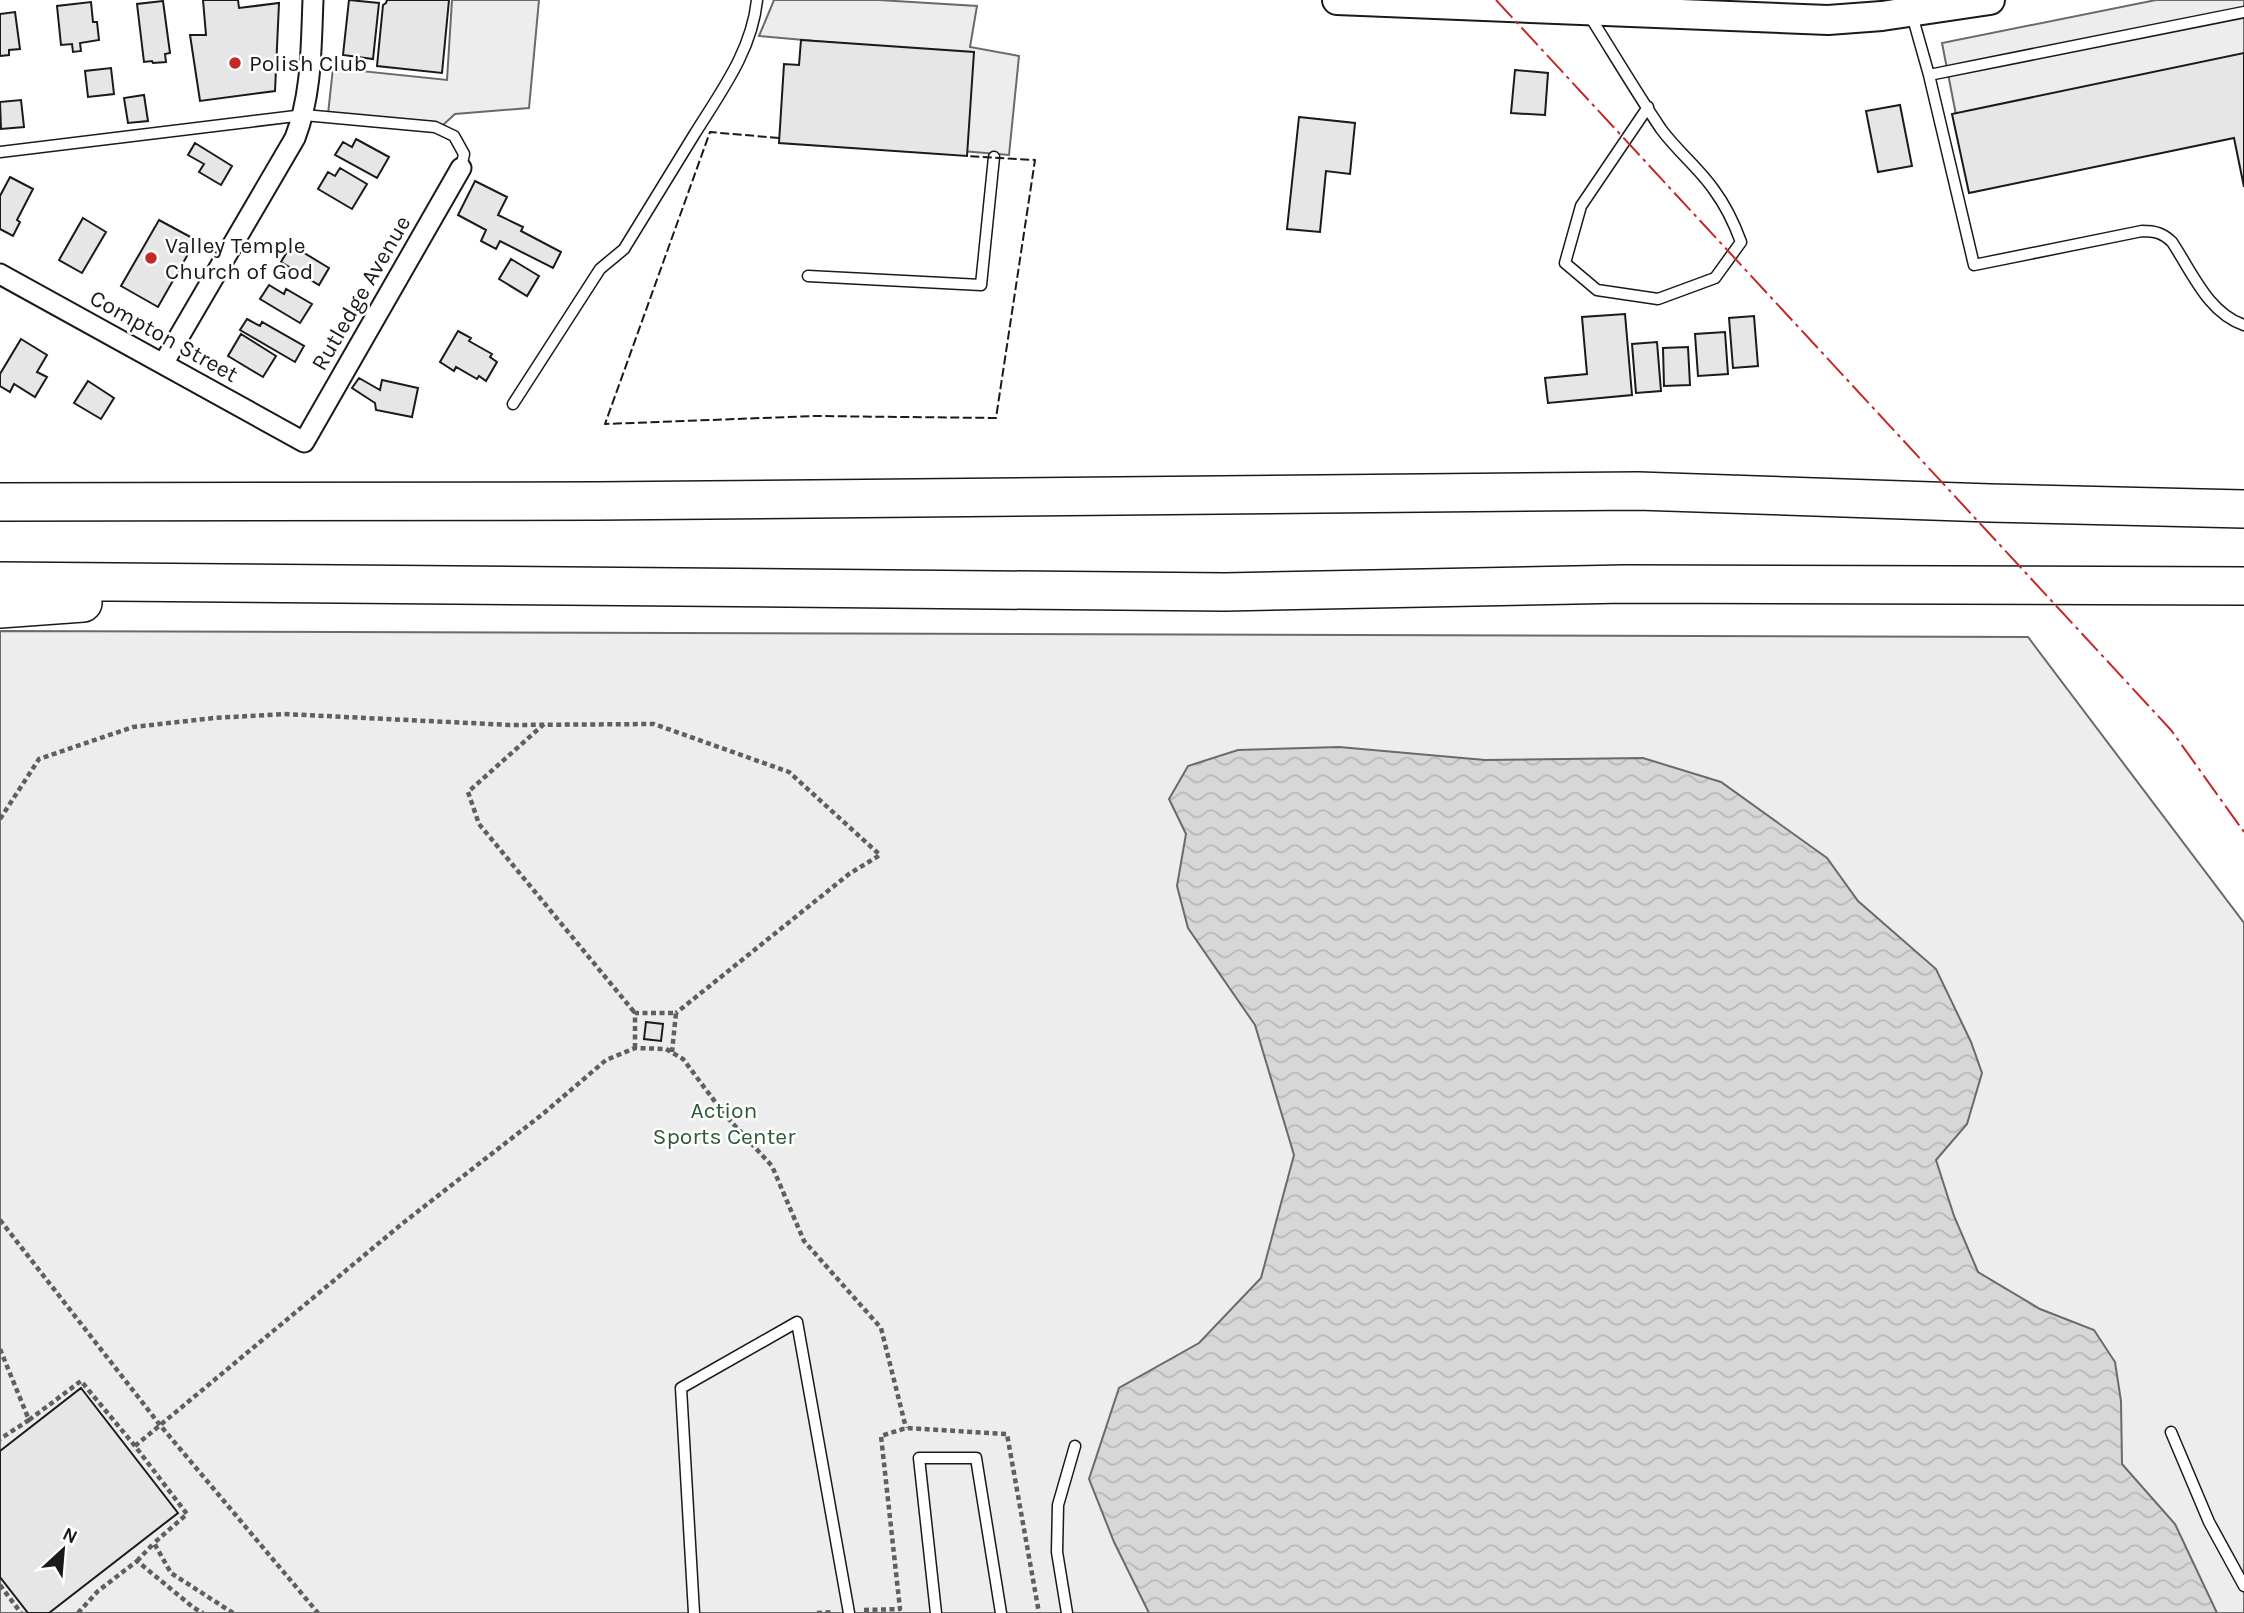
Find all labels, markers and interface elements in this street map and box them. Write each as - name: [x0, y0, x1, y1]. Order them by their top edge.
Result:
- place label: Polish Club: [249, 50, 367, 77]
- marker: Polish Club: [227, 55, 243, 71]
- street label: Rutledge Avenue: [306, 211, 416, 375]
- place label: Valley Temple Church of God: [165, 232, 313, 285]
- marker: Valley Temple Church of God: [143, 250, 159, 266]
- street label: Compton Street: [85, 284, 243, 388]
- park label: Action Sports Center: [653, 1097, 796, 1150]
- north arrow: [28, 1515, 98, 1585]
- text: N: [59, 1523, 81, 1548]

